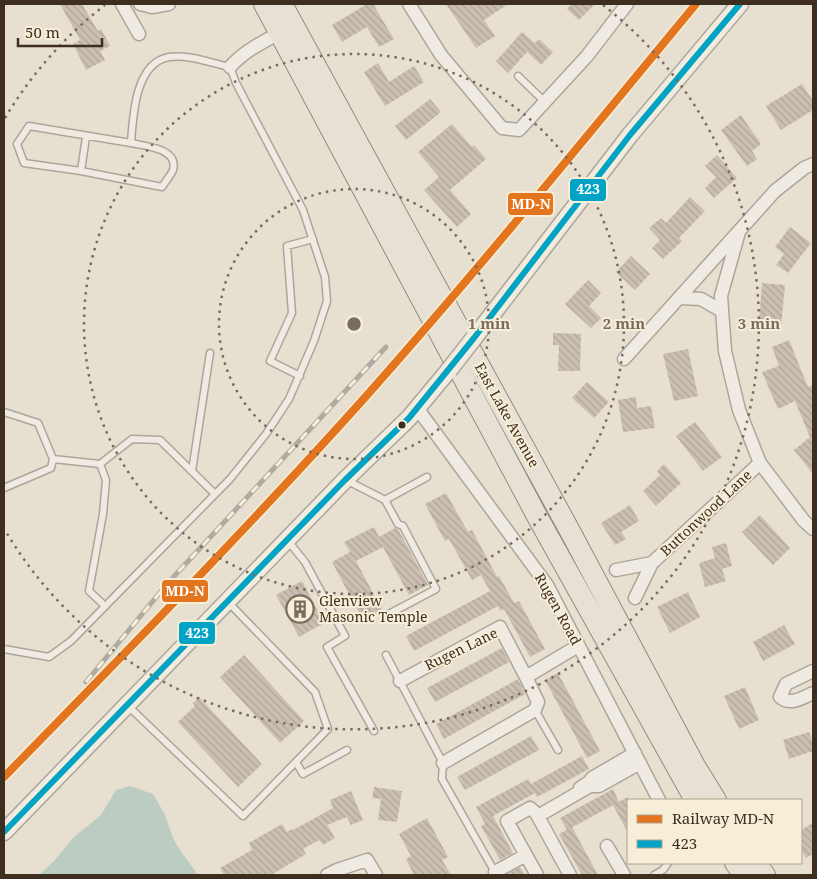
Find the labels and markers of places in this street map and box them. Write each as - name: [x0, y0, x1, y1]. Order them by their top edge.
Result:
- centre of rings: [345, 315, 363, 333]
- unlabelled marker: [397, 420, 407, 430]
- place label: Glenview Masonic Temple: [319, 591, 427, 626]
- building icon: Glenview Masonic Temple: [285, 594, 315, 624]

